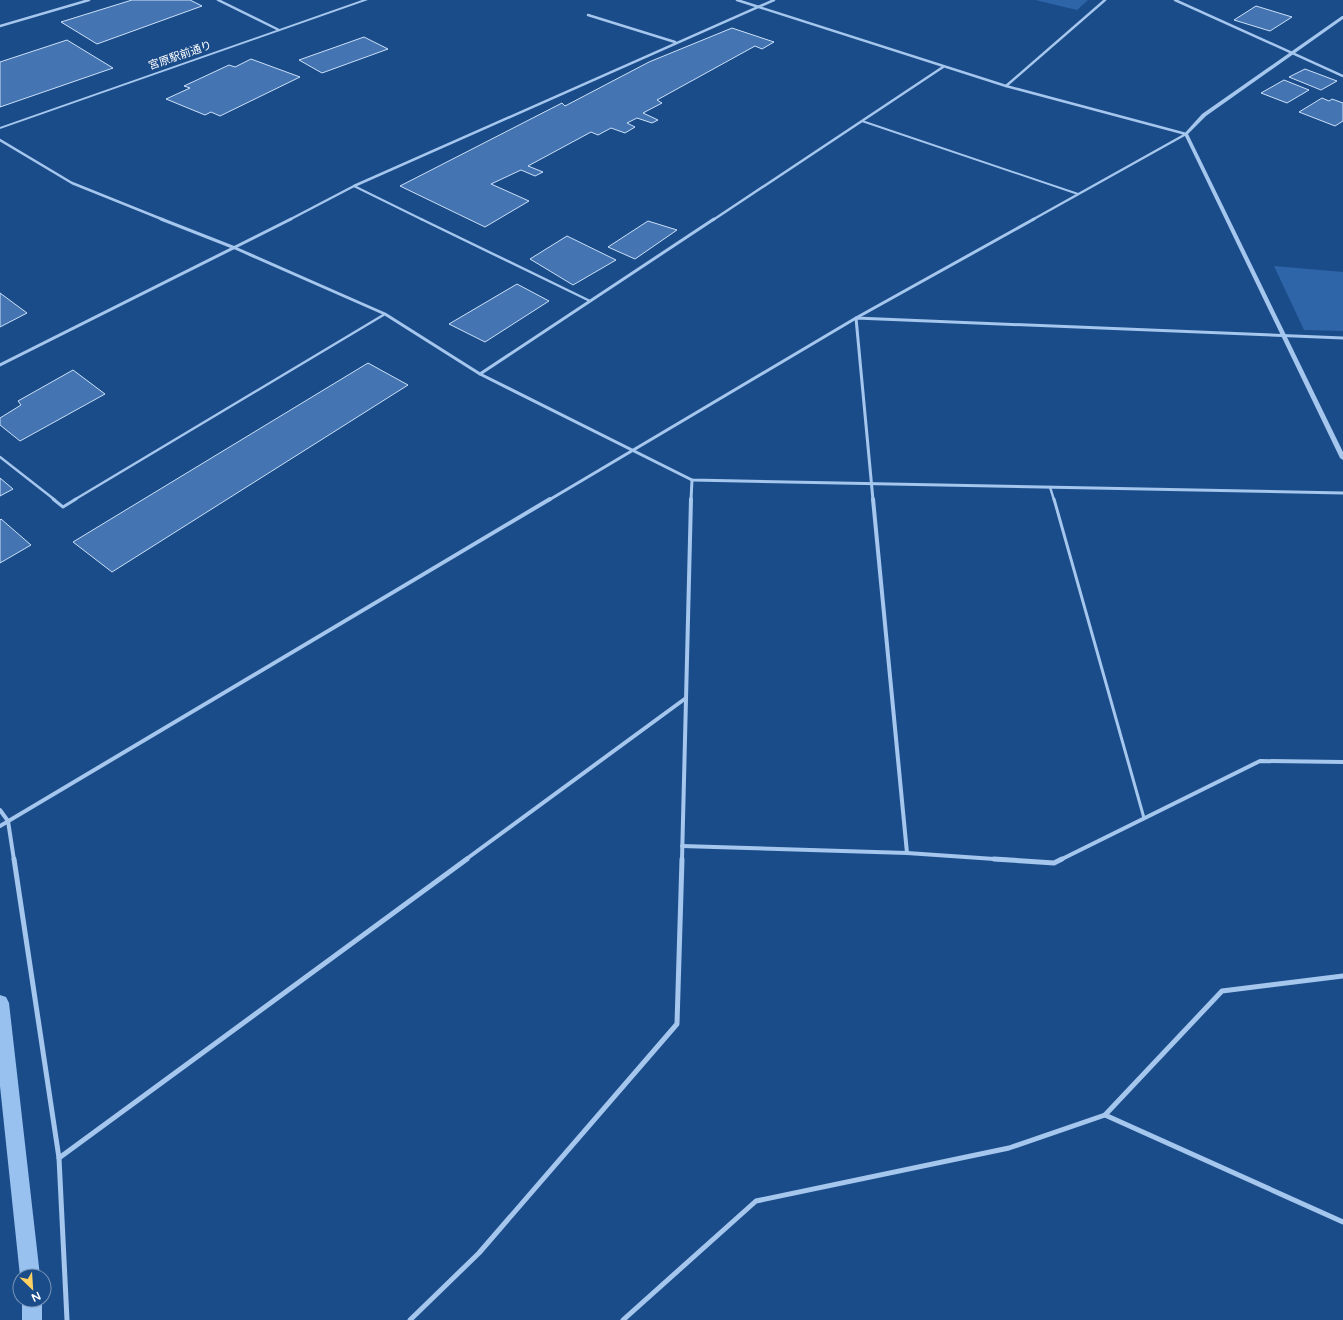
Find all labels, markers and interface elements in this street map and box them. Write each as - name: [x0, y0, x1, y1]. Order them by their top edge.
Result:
- street label: 宮原駅前通り: [147, 39, 213, 72]
- north arrow: [12, 1268, 52, 1308]
- text: N: [29, 1289, 43, 1304]

